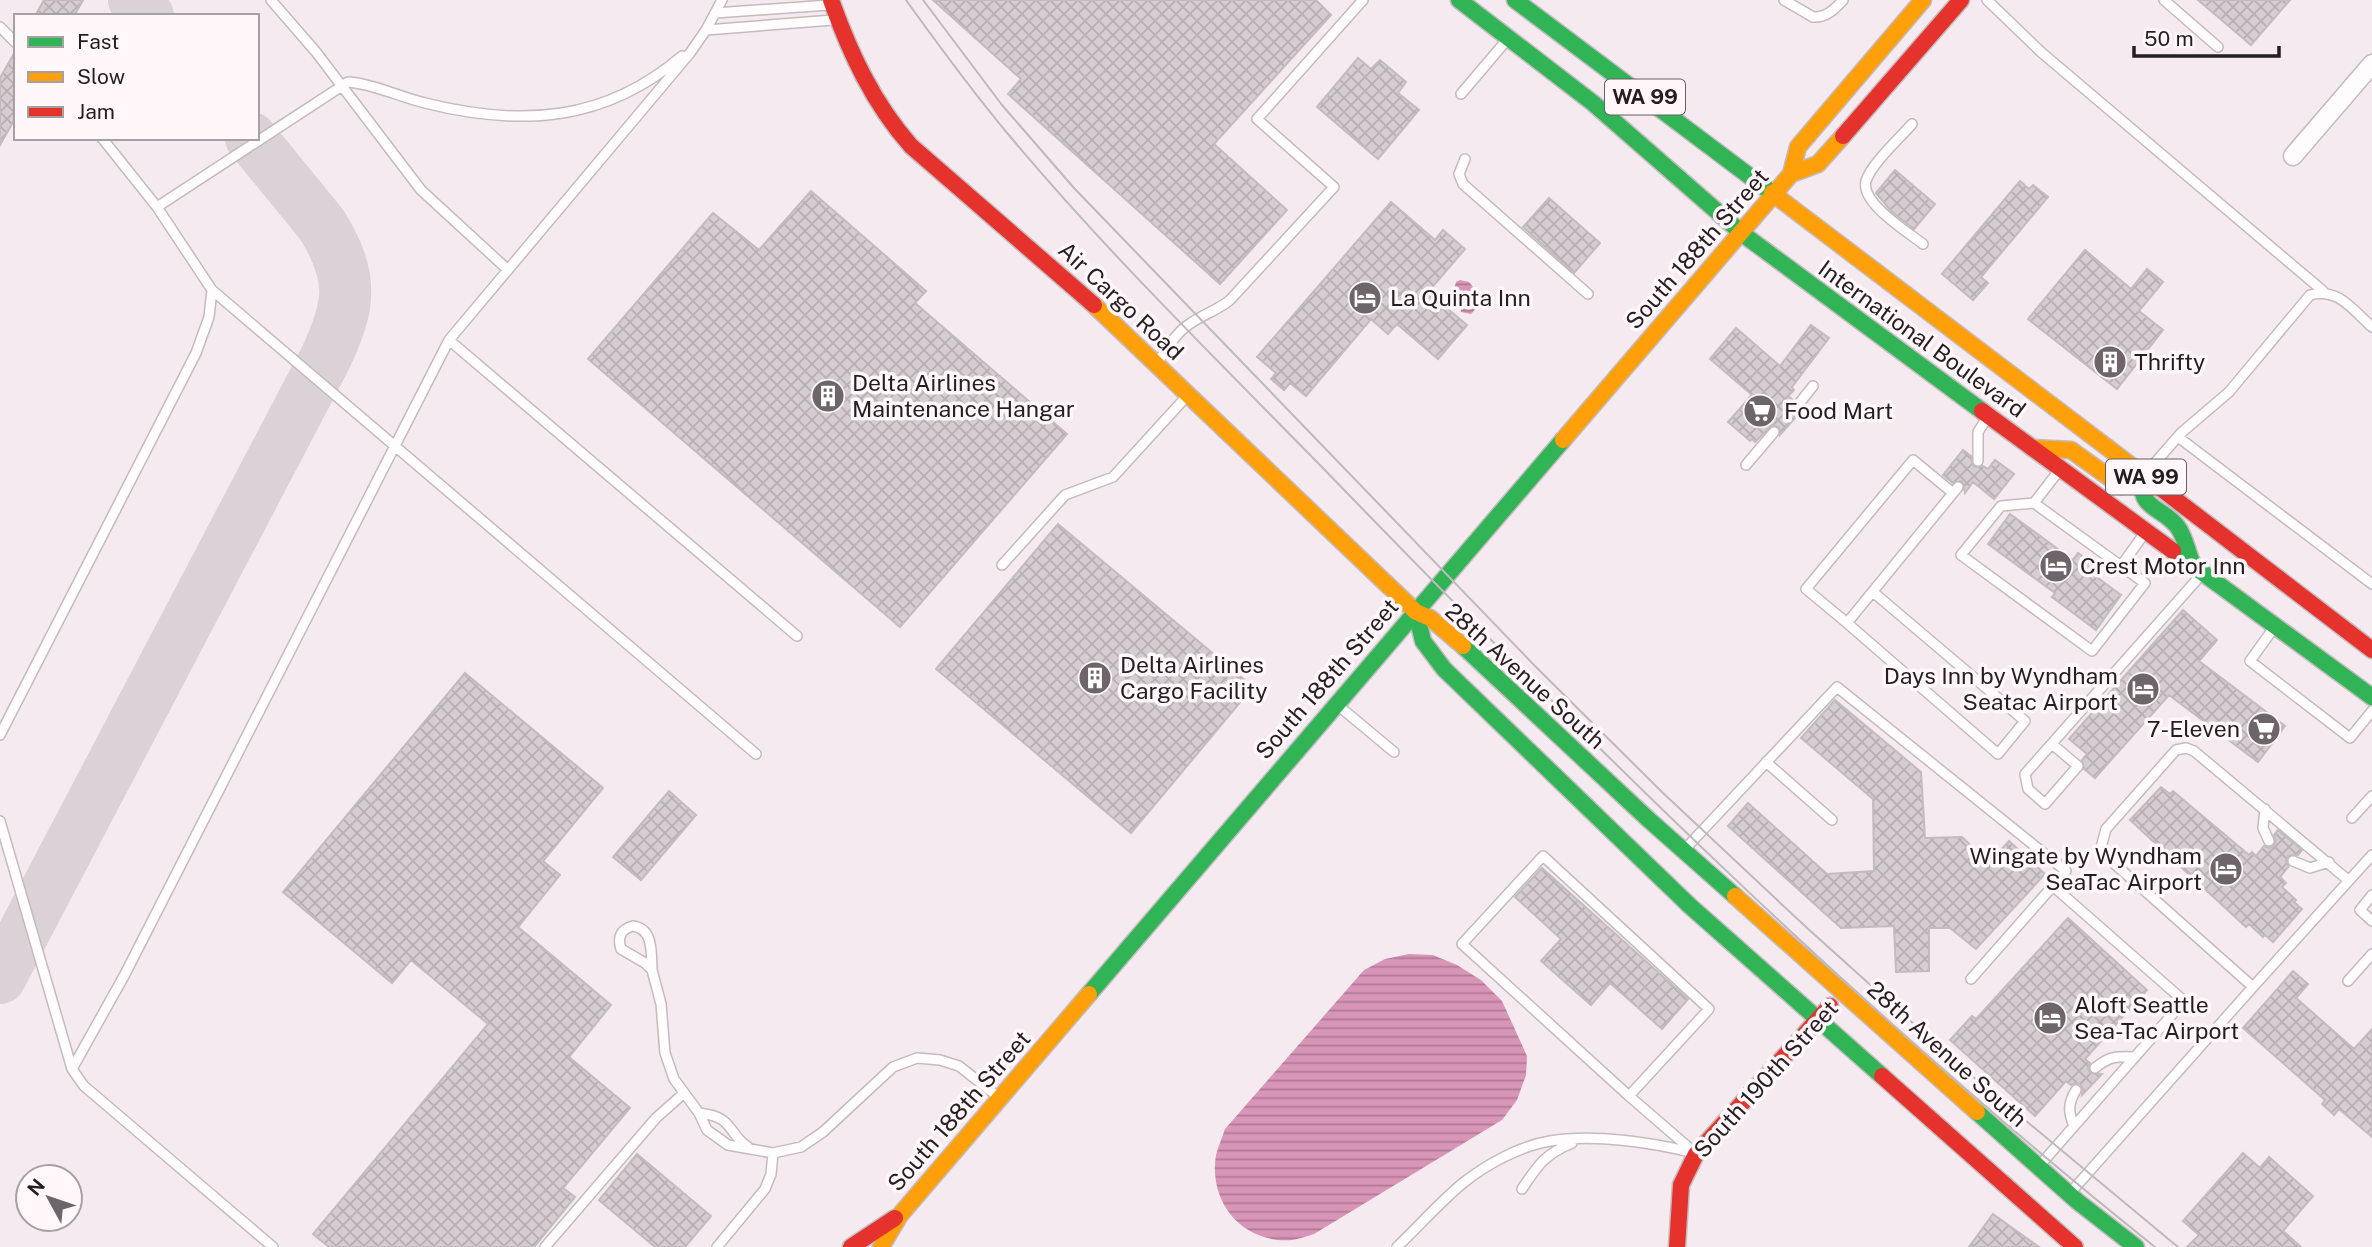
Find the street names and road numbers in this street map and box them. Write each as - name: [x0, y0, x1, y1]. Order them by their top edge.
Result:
- road number: WA 99: [1605, 80, 1685, 114]
- street label: South 188th Street: [1620, 163, 1774, 334]
- street label: Air Cargo Road: [1053, 236, 1189, 365]
- street label: International Boulevard: [1814, 254, 2031, 423]
- road number: WA 99: [2106, 460, 2186, 494]
- street label: South 188th Street: [1250, 593, 1404, 764]
- street label: 28th Avenue South: [1440, 597, 1610, 754]
- street label: 28th Avenue South: [1862, 975, 2032, 1132]
- street label: South 190th Street: [1688, 995, 1843, 1163]
- street label: South 188th Street: [882, 1025, 1036, 1196]

